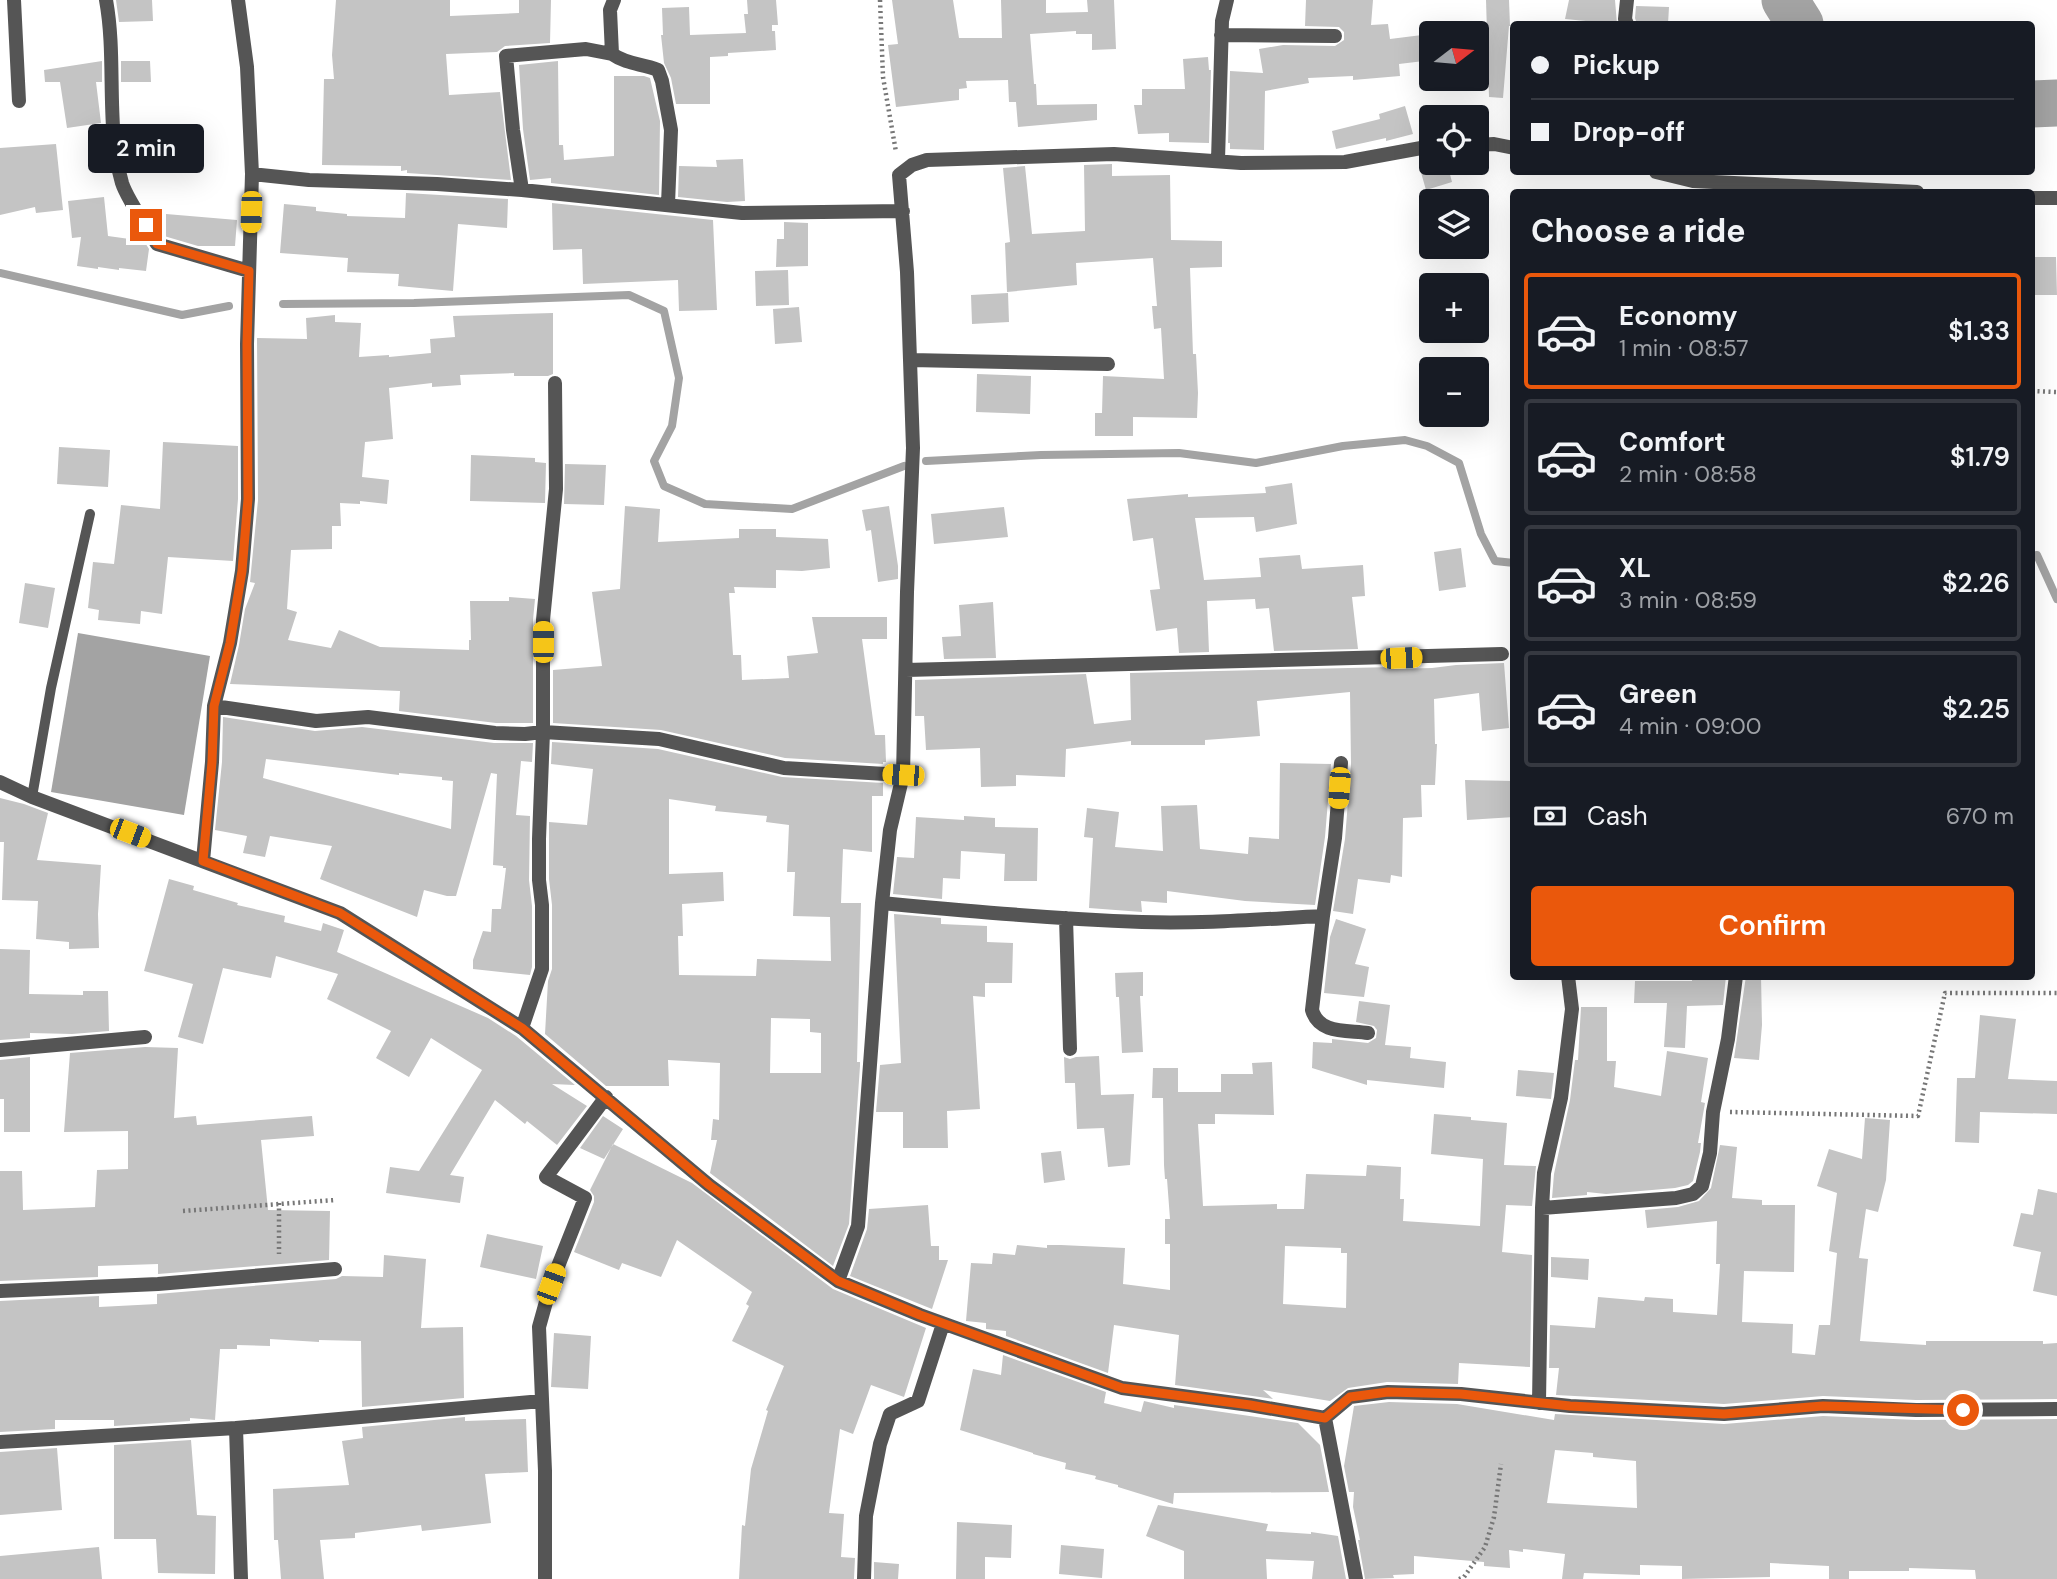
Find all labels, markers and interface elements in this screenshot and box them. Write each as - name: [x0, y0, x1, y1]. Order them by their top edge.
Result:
- north arrow: [1419, 21, 1489, 91]
- map controls: [1419, 21, 1489, 427]
- text: Pickup: [1573, 48, 1660, 82]
- button: locate: [1419, 105, 1489, 175]
- text: Drop-off: [1573, 115, 1685, 149]
- callout: 2 min: [88, 124, 204, 173]
- text: 2 min: [116, 133, 176, 163]
- button: layers: [1419, 189, 1489, 259]
- car: [240, 191, 263, 233]
- route end: [130, 209, 162, 241]
- text: Choose a ride: [1531, 210, 1746, 252]
- button: +: [1419, 273, 1489, 343]
- text: Economy: [1619, 299, 1737, 333]
- icon: car: [1535, 300, 1598, 363]
- text: $1.33: [1948, 314, 2010, 348]
- text: 1 min · 08:57: [1619, 333, 1749, 363]
- button: −: [1419, 357, 1489, 427]
- text: Comfort: [1619, 425, 1725, 459]
- icon: car: [1535, 426, 1598, 489]
- text: $1.79: [1950, 440, 2010, 474]
- text: 2 min · 08:58: [1619, 459, 1757, 489]
- text: XL: [1619, 551, 1651, 585]
- icon: car: [1535, 552, 1598, 615]
- text: $2.26: [1942, 566, 2010, 600]
- text: 3 min · 08:59: [1619, 585, 1757, 615]
- car: [533, 621, 554, 663]
- car: [1380, 647, 1423, 669]
- text: Green: [1619, 677, 1697, 711]
- icon: car: [1535, 678, 1598, 741]
- text: $2.25: [1942, 692, 2010, 726]
- text: 4 min · 09:00: [1619, 711, 1761, 741]
- car: [882, 763, 925, 787]
- car: [1328, 766, 1351, 810]
- icon: cash: [1531, 797, 1569, 835]
- text: Cash: [1587, 799, 1648, 833]
- text: 670 m: [1946, 801, 2014, 831]
- car: [107, 816, 154, 850]
- button: Confirm: [1531, 886, 2014, 966]
- car: [534, 1261, 569, 1307]
- route start: [1947, 1394, 1979, 1426]

